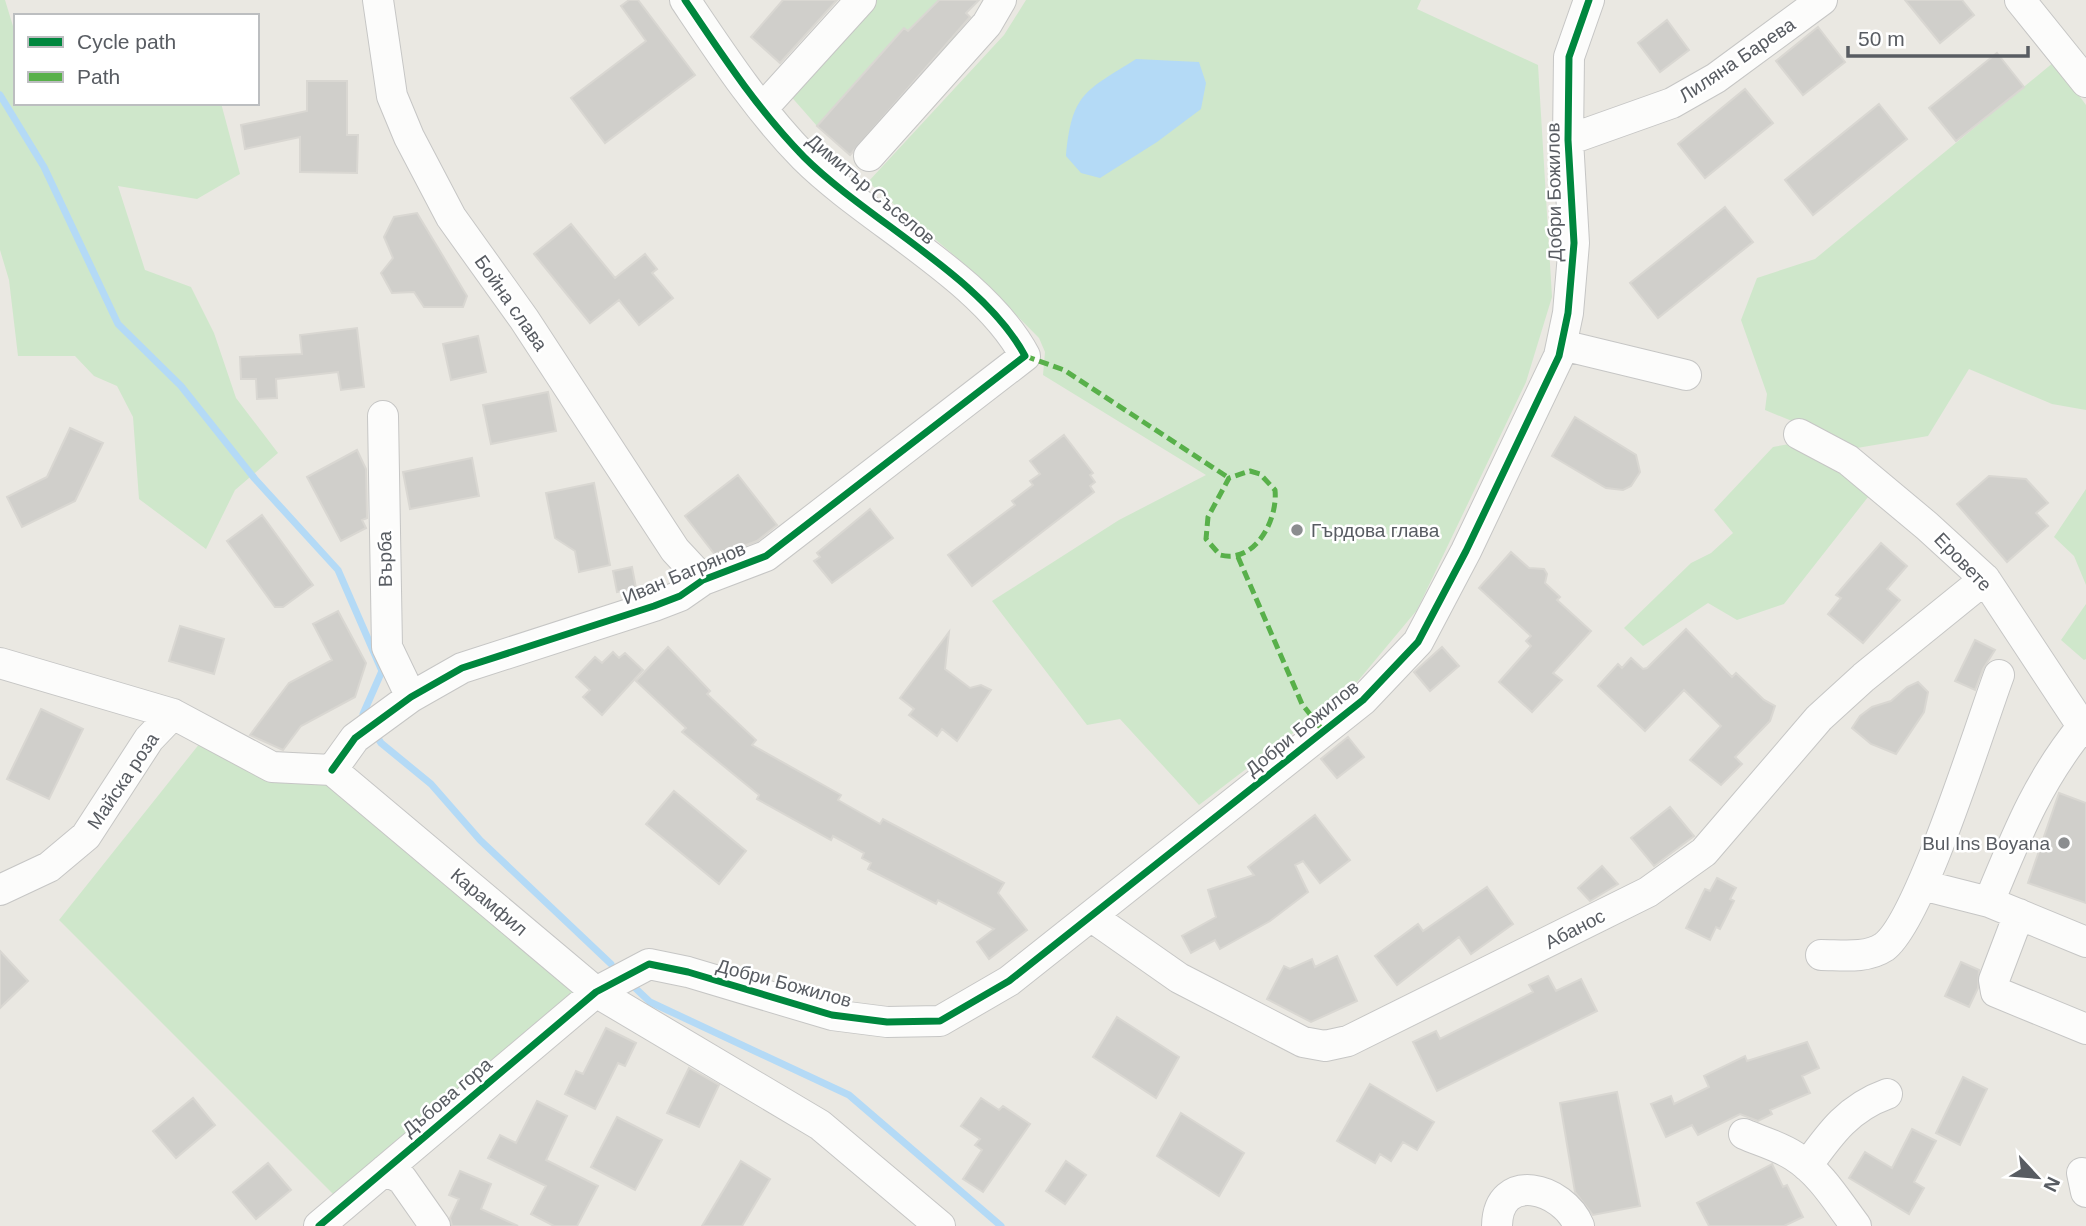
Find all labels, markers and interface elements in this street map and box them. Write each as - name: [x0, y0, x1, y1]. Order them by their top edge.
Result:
- street label: Лиляна Барева: [1675, 13, 1799, 107]
- legend: [14, 14, 259, 105]
- scale bar: [1848, 14, 2028, 58]
- text: 50 m: [1858, 27, 1905, 50]
- text: Cycle path: [77, 30, 176, 53]
- text: Path: [77, 65, 120, 88]
- street label: Добри Божилов: [1542, 122, 1566, 262]
- street label: Димитър Съселов: [803, 129, 939, 249]
- street label: Бойна слава: [470, 251, 552, 355]
- place label: Гърдова глава: [1311, 520, 1440, 541]
- marker: Гърдова глава: [1289, 522, 1305, 538]
- street label: Еровете: [1930, 529, 1996, 595]
- street label: Върба: [374, 530, 396, 587]
- street label: Иван Багрянов: [619, 538, 749, 608]
- street label: Добри Божилов: [1241, 676, 1363, 780]
- street label: Майска роза: [83, 729, 163, 833]
- place label: Bul Ins Boyana: [1922, 833, 2050, 854]
- marker: Bul Ins Boyana: [2056, 835, 2072, 851]
- street label: Карамфил: [447, 864, 531, 940]
- street label: Абанос: [1542, 905, 1608, 953]
- street label: Добри Божилов: [714, 955, 854, 1011]
- street label: Дъбова гора: [398, 1053, 496, 1140]
- north arrow: [2002, 1142, 2072, 1212]
- text: N: [2039, 1173, 2064, 1195]

